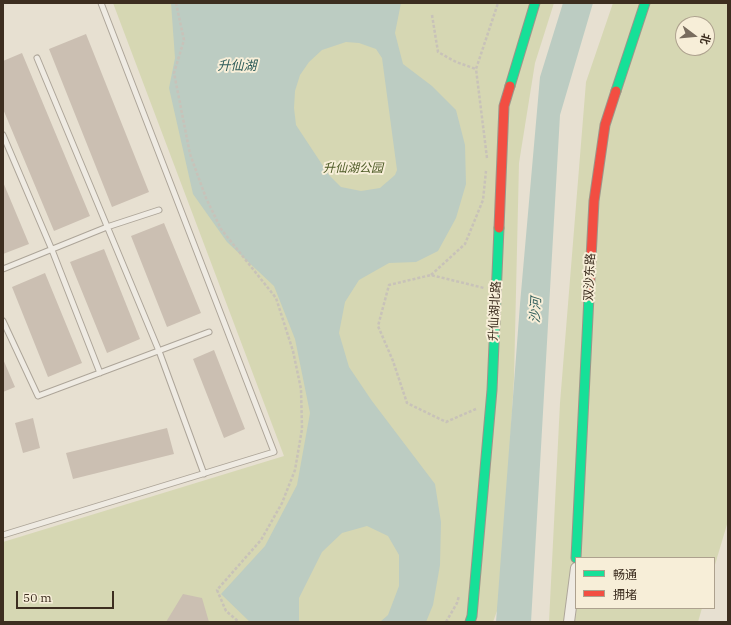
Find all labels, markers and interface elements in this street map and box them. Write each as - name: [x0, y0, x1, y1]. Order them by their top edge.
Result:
- north arrow: [675, 16, 715, 56]
- text: 北: [697, 32, 714, 46]
- water label: 升仙湖: [218, 58, 256, 74]
- park label: 升仙湖公园: [323, 162, 383, 176]
- street label: 双沙东路: [582, 253, 598, 301]
- street label: 升仙湖北路: [486, 281, 504, 341]
- water label: 沙河: [528, 297, 544, 323]
- legend: [575, 557, 715, 609]
- text: 畅通: [613, 567, 637, 582]
- scale bar: [18, 583, 116, 609]
- text: 拥堵: [613, 587, 637, 602]
- text: 50 m: [23, 590, 52, 605]

